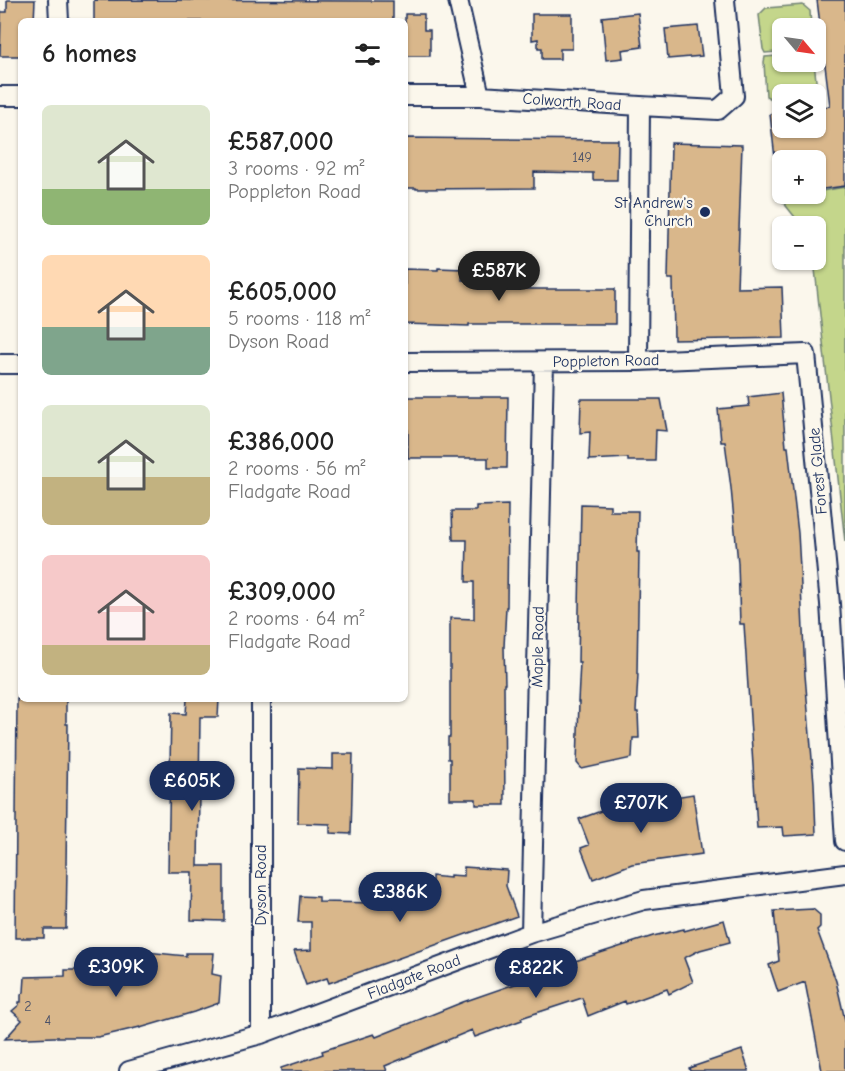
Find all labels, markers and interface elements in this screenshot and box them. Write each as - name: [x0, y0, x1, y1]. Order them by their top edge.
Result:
- north arrow: [772, 18, 826, 72]
- map controls: [772, 18, 826, 270]
- icon: filters: [351, 38, 384, 71]
- text: 6 homes: [42, 39, 137, 69]
- button: layers: [772, 84, 826, 138]
- street label: Colworth Road: [522, 90, 622, 114]
- text: £587,000: [228, 127, 334, 157]
- icon: home: [90, 129, 162, 201]
- house number: 149: [572, 149, 592, 166]
- button: +: [772, 150, 826, 204]
- text: 3 rooms · 92 m²: [228, 157, 365, 180]
- text: Poppleton Road: [228, 180, 361, 203]
- place label: St Andrew's Church: [614, 194, 693, 230]
- marker: St Andrew's Church: [698, 205, 712, 219]
- button: −: [772, 216, 826, 270]
- pin: £587K: [457, 251, 541, 302]
- text: £587K: [472, 259, 526, 282]
- text: £605,000: [228, 277, 337, 307]
- icon: home: [90, 279, 162, 351]
- text: 5 rooms · 118 m²: [228, 307, 370, 330]
- text: Dyson Road: [228, 330, 329, 353]
- street label: Poppleton Road: [553, 351, 659, 371]
- text: £386,000: [228, 427, 334, 457]
- street label: Forest Glade: [805, 427, 831, 515]
- icon: home: [90, 429, 162, 501]
- text: 2 rooms · 56 m²: [228, 457, 366, 480]
- text: Fladgate Road: [228, 480, 351, 503]
- text: £309,000: [228, 577, 336, 607]
- icon: home: [90, 579, 162, 651]
- street label: Maple Road: [528, 606, 548, 688]
- text: 2 rooms · 64 m²: [228, 607, 364, 630]
- text: Fladgate Road: [228, 630, 351, 653]
- pin: £605K: [150, 761, 234, 812]
- text: £605K: [164, 769, 220, 792]
- pin: £707K: [599, 783, 683, 834]
- text: £707K: [614, 791, 668, 814]
- street label: Dyson Road: [252, 844, 270, 926]
- pin: £386K: [358, 872, 442, 923]
- text: £386K: [373, 880, 427, 903]
- pin: £309K: [74, 947, 158, 998]
- pin: £822K: [494, 948, 578, 999]
- street label: Fladgate Road: [365, 951, 463, 1003]
- text: £309K: [88, 955, 144, 978]
- text: £822K: [509, 956, 563, 979]
- house number: 2: [24, 998, 32, 1015]
- house number: 4: [45, 1012, 52, 1029]

